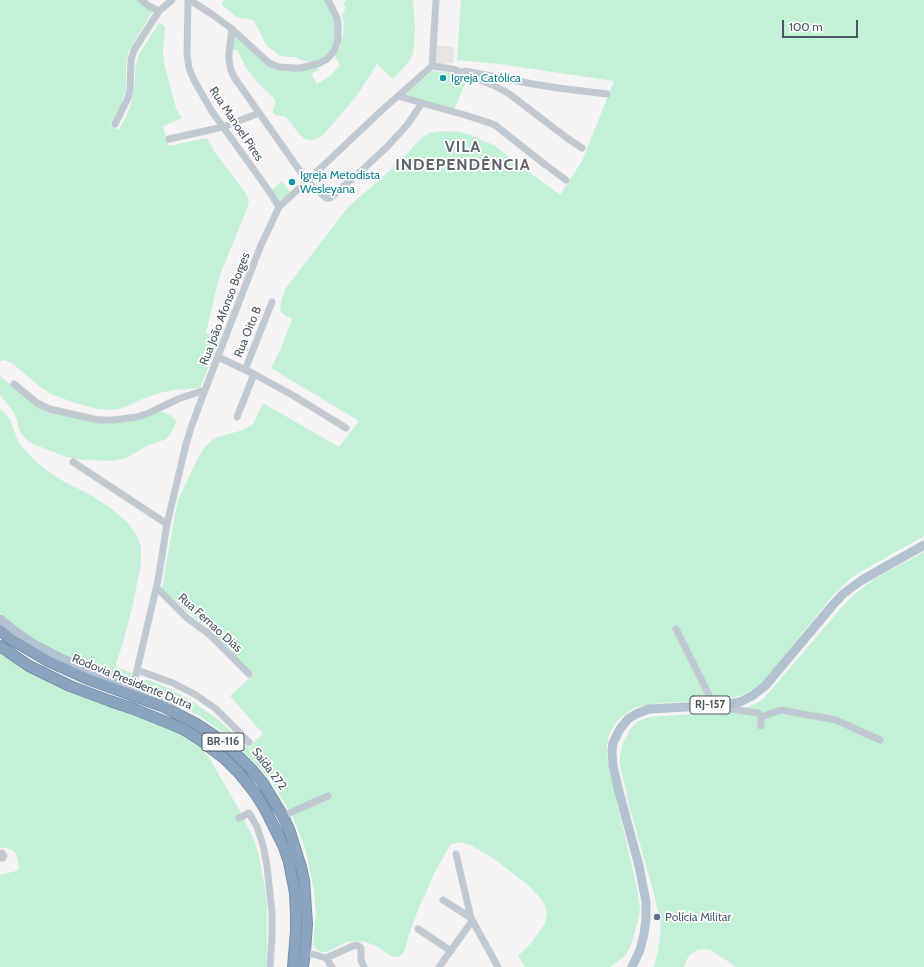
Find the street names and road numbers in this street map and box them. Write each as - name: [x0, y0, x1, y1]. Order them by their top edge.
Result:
- street label: Rua Manoel Pires: [206, 84, 266, 164]
- street label: Rua João Afonso Borges: [197, 251, 253, 367]
- street label: Rua Oito B: [231, 304, 265, 360]
- street label: Rua Fernao Dias: [175, 590, 245, 656]
- street label: Rodovia Presidente Dutra: [70, 651, 194, 713]
- road number: RJ-157: [690, 696, 730, 714]
- road number: BR-116: [202, 733, 244, 751]
- street label: Saída 272: [248, 745, 290, 793]

